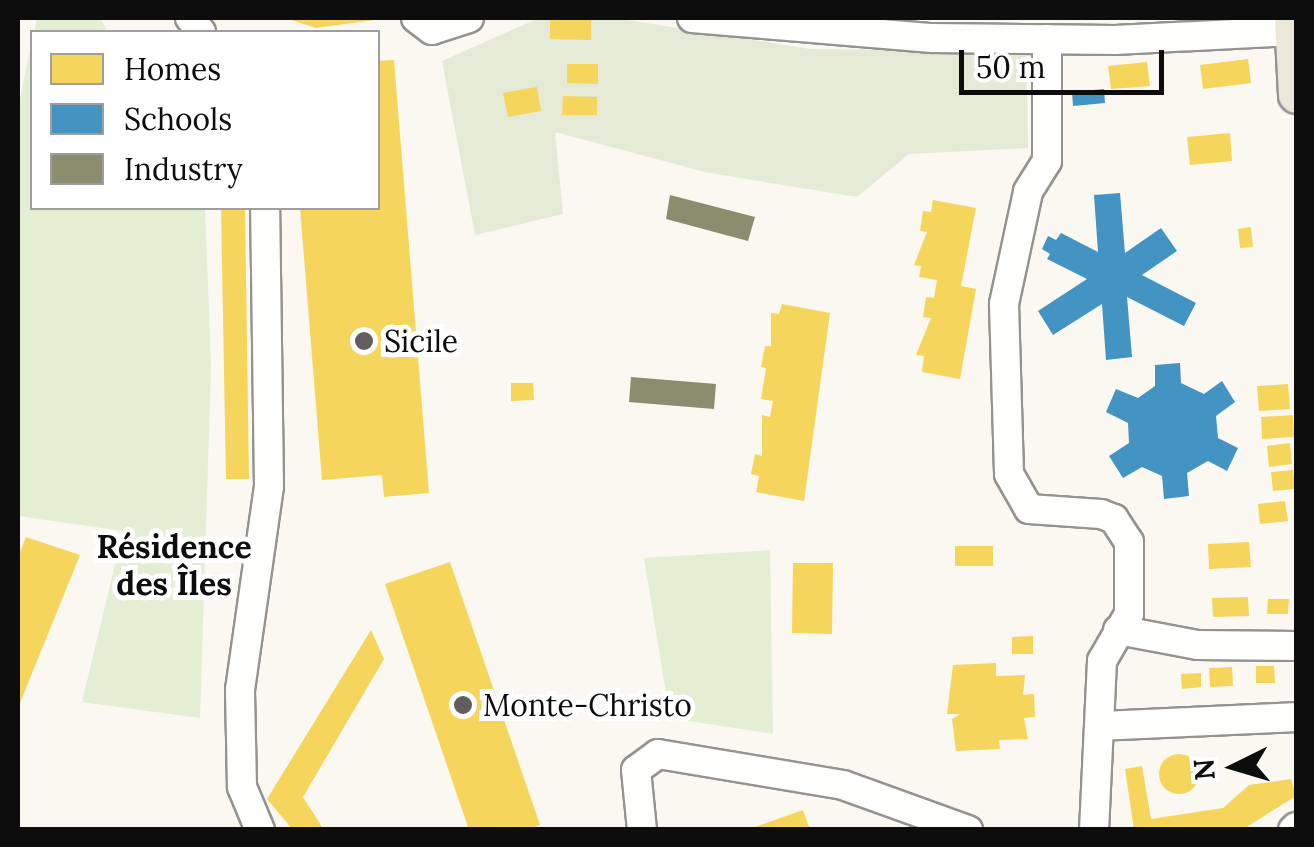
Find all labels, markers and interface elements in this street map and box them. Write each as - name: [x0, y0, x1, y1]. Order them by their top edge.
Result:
- legend: [30, 30, 380, 210]
- scale bar: [964, 30, 1169, 92]
- text: 50 m: [976, 48, 1046, 86]
- text: Homes: [124, 50, 221, 88]
- text: Schools: [124, 100, 232, 138]
- text: Industry: [124, 150, 243, 188]
- place label: Sicile: [384, 323, 458, 359]
- marker: Sicile: [353, 330, 375, 352]
- district label: Résidence des Îles: [96, 529, 252, 604]
- place label: Monte-Christo: [483, 687, 692, 723]
- marker: Monte-Christo: [452, 694, 474, 716]
- north arrow: [1184, 717, 1284, 817]
- text: N: [1185, 757, 1223, 782]

